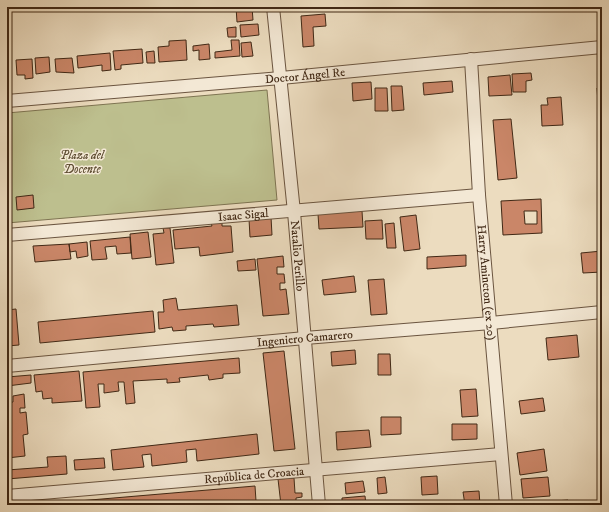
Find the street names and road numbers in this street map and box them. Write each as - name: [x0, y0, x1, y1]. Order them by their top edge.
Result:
- street label: Doctor Ángel Re: [264, 65, 346, 87]
- street label: Isaac Sigal: [217, 206, 270, 225]
- street label: Natalio Perillo: [287, 220, 308, 292]
- street label: Harry Amincton (ex 20): [474, 224, 499, 341]
- street label: Ingeniero Camarero: [256, 327, 353, 350]
- street label: República de Croacia: [204, 464, 306, 487]

